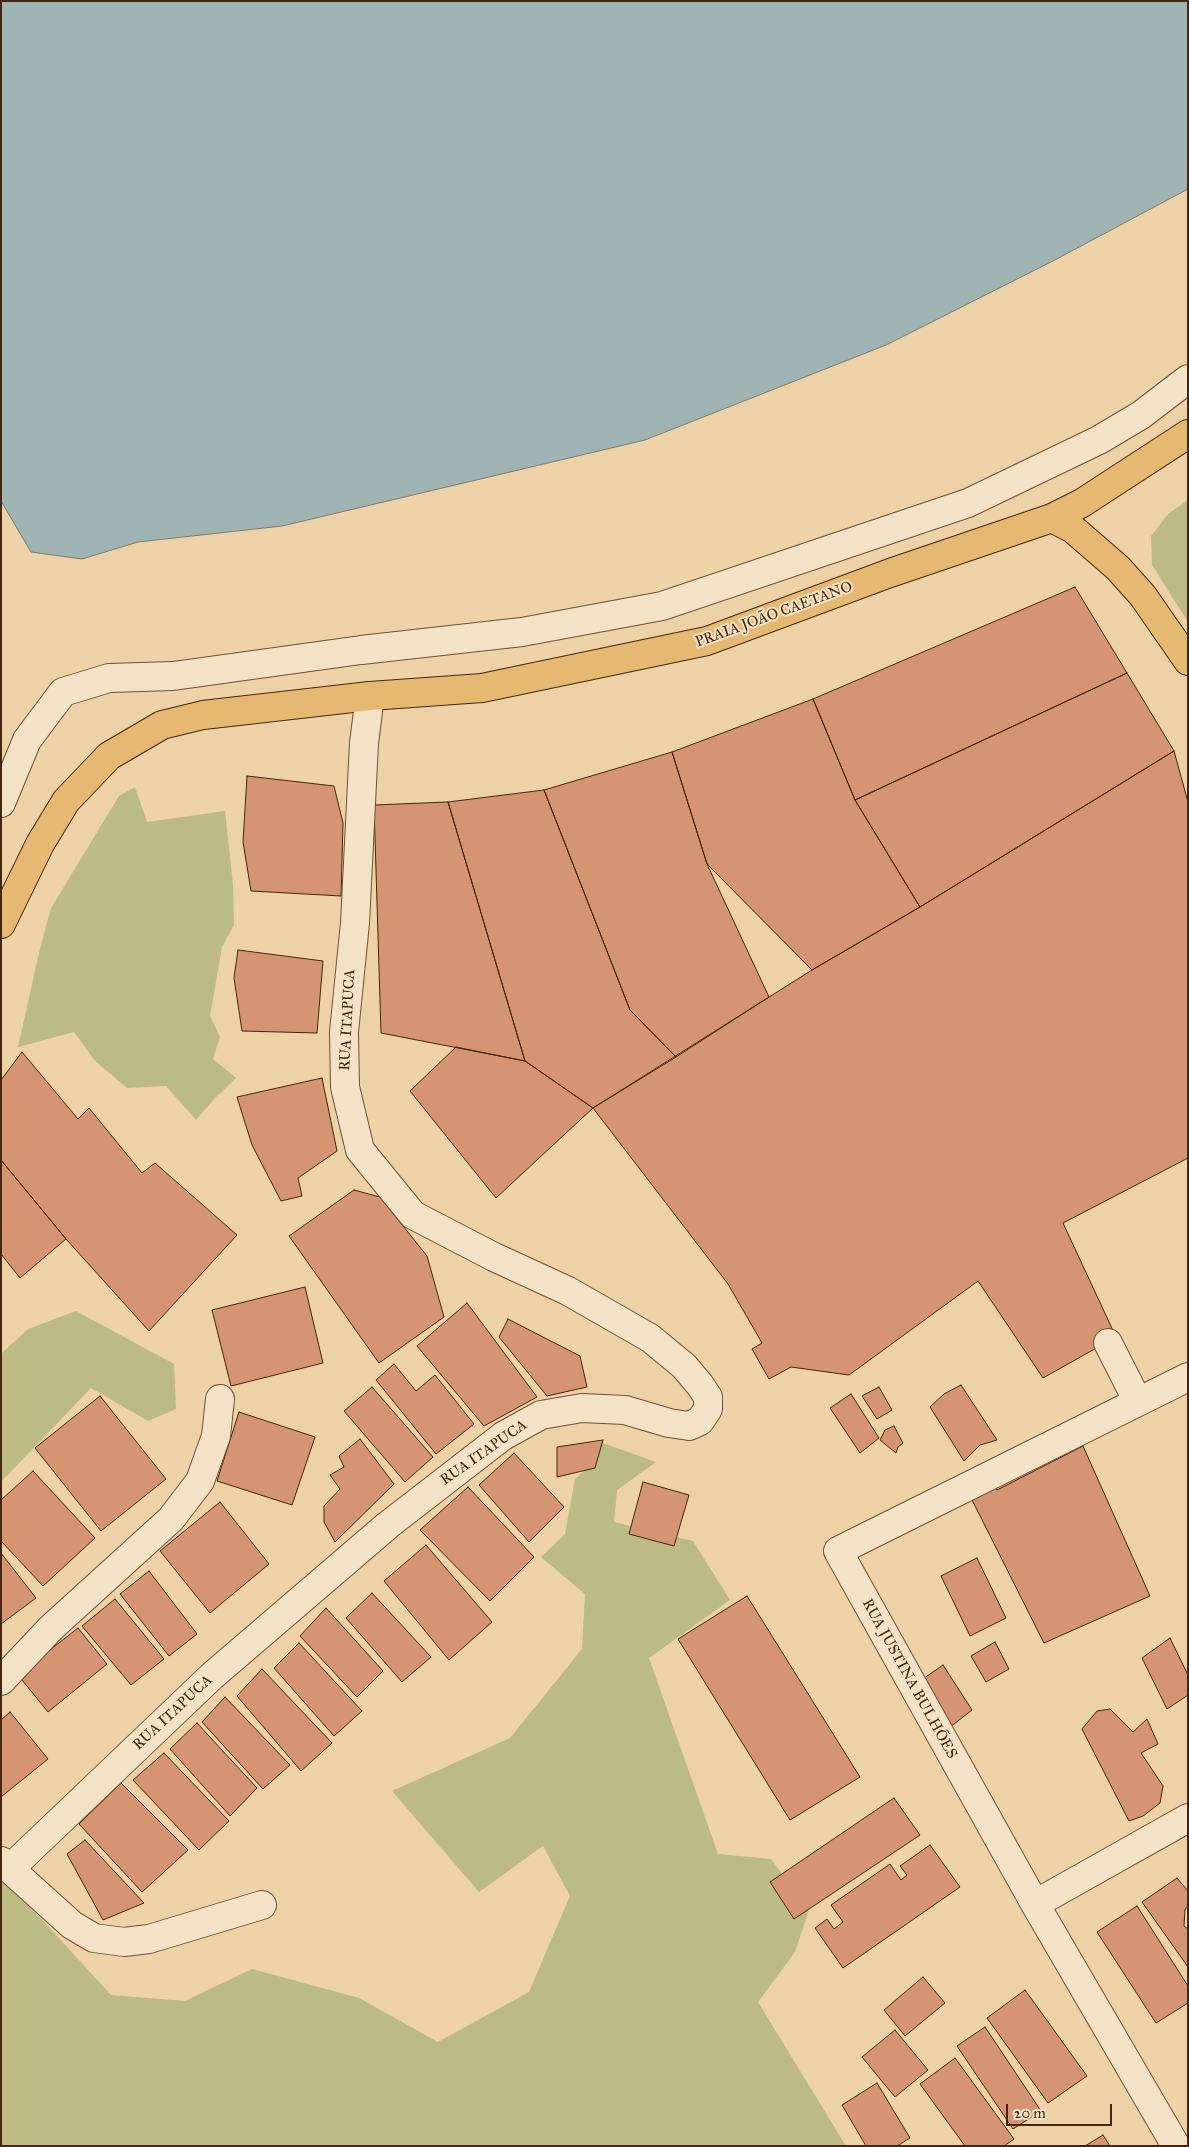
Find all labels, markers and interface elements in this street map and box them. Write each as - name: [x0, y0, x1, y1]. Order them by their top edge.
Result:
- street label: PRAIA JOÃO CAETANO: [693, 578, 855, 652]
- street label: RUA ITAPUCA: [336, 969, 360, 1071]
- street label: RUA ITAPUCA: [437, 1416, 531, 1490]
- street label: RUA JUSTINA BULHÕES: [858, 1596, 960, 1762]
- street label: RUA ITAPUCA: [130, 1672, 216, 1754]
- scale bar: [1009, 2094, 1115, 2126]
- text: 20 m: [1014, 2104, 1046, 2122]

